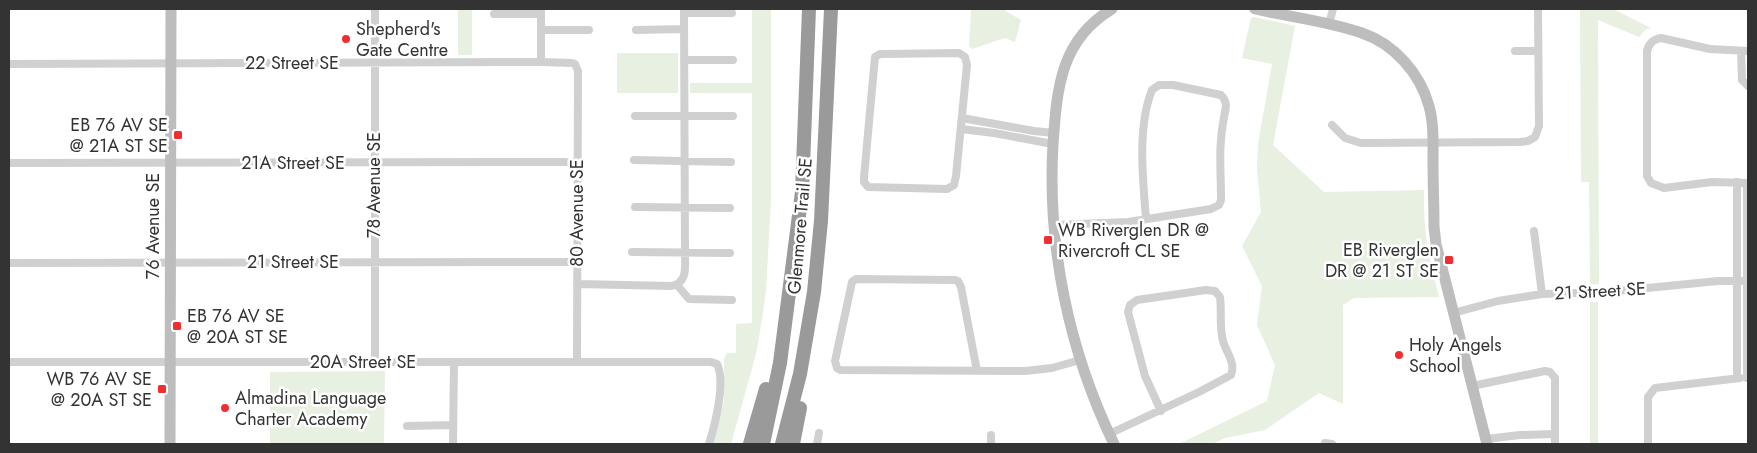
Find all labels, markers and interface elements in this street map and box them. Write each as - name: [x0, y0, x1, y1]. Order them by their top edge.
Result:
- place label: Shepherd's Gate Centre: [356, 16, 448, 63]
- marker: Shepherd's Gate Centre: [340, 33, 352, 45]
- street label: 22 Street SE: [245, 50, 339, 76]
- place label: EB 76 AV SE @ 21A ST SE: [70, 112, 168, 159]
- marker: EB 76 AV SE @ 21A ST SE: [172, 129, 184, 141]
- street label: 78 Avenue SE: [361, 132, 387, 238]
- street label: 21A Street SE: [241, 150, 345, 176]
- street label: Glenmore Trail SE: [781, 157, 819, 295]
- street label: 80 Avenue SE: [564, 159, 590, 267]
- street label: 76 Avenue SE: [140, 173, 166, 279]
- place label: WB Riverglen DR @ Rivercroft CL SE: [1058, 217, 1209, 264]
- marker: WB Riverglen DR @ Rivercroft CL SE: [1042, 234, 1054, 246]
- place label: EB Riverglen DR @ 21 ST SE: [1325, 237, 1439, 284]
- street label: 21 Street SE: [247, 249, 339, 275]
- marker: EB Riverglen DR @ 21 ST SE: [1443, 254, 1455, 266]
- street label: 21 Street SE: [1553, 276, 1647, 306]
- place label: EB 76 AV SE @ 20A ST SE: [187, 303, 288, 350]
- marker: EB 76 AV SE @ 20A ST SE: [171, 320, 183, 332]
- place label: Holy Angels School: [1409, 332, 1501, 379]
- street label: 20A Street SE: [310, 349, 416, 375]
- marker: Holy Angels School: [1393, 349, 1405, 361]
- place label: WB 76 AV SE @ 20A ST SE: [46, 366, 152, 413]
- marker: WB 76 AV SE @ 20A ST SE: [156, 383, 168, 395]
- place label: Almadina Language Charter Academy: [235, 385, 386, 432]
- marker: Almadina Language Charter Academy: [219, 402, 231, 414]

